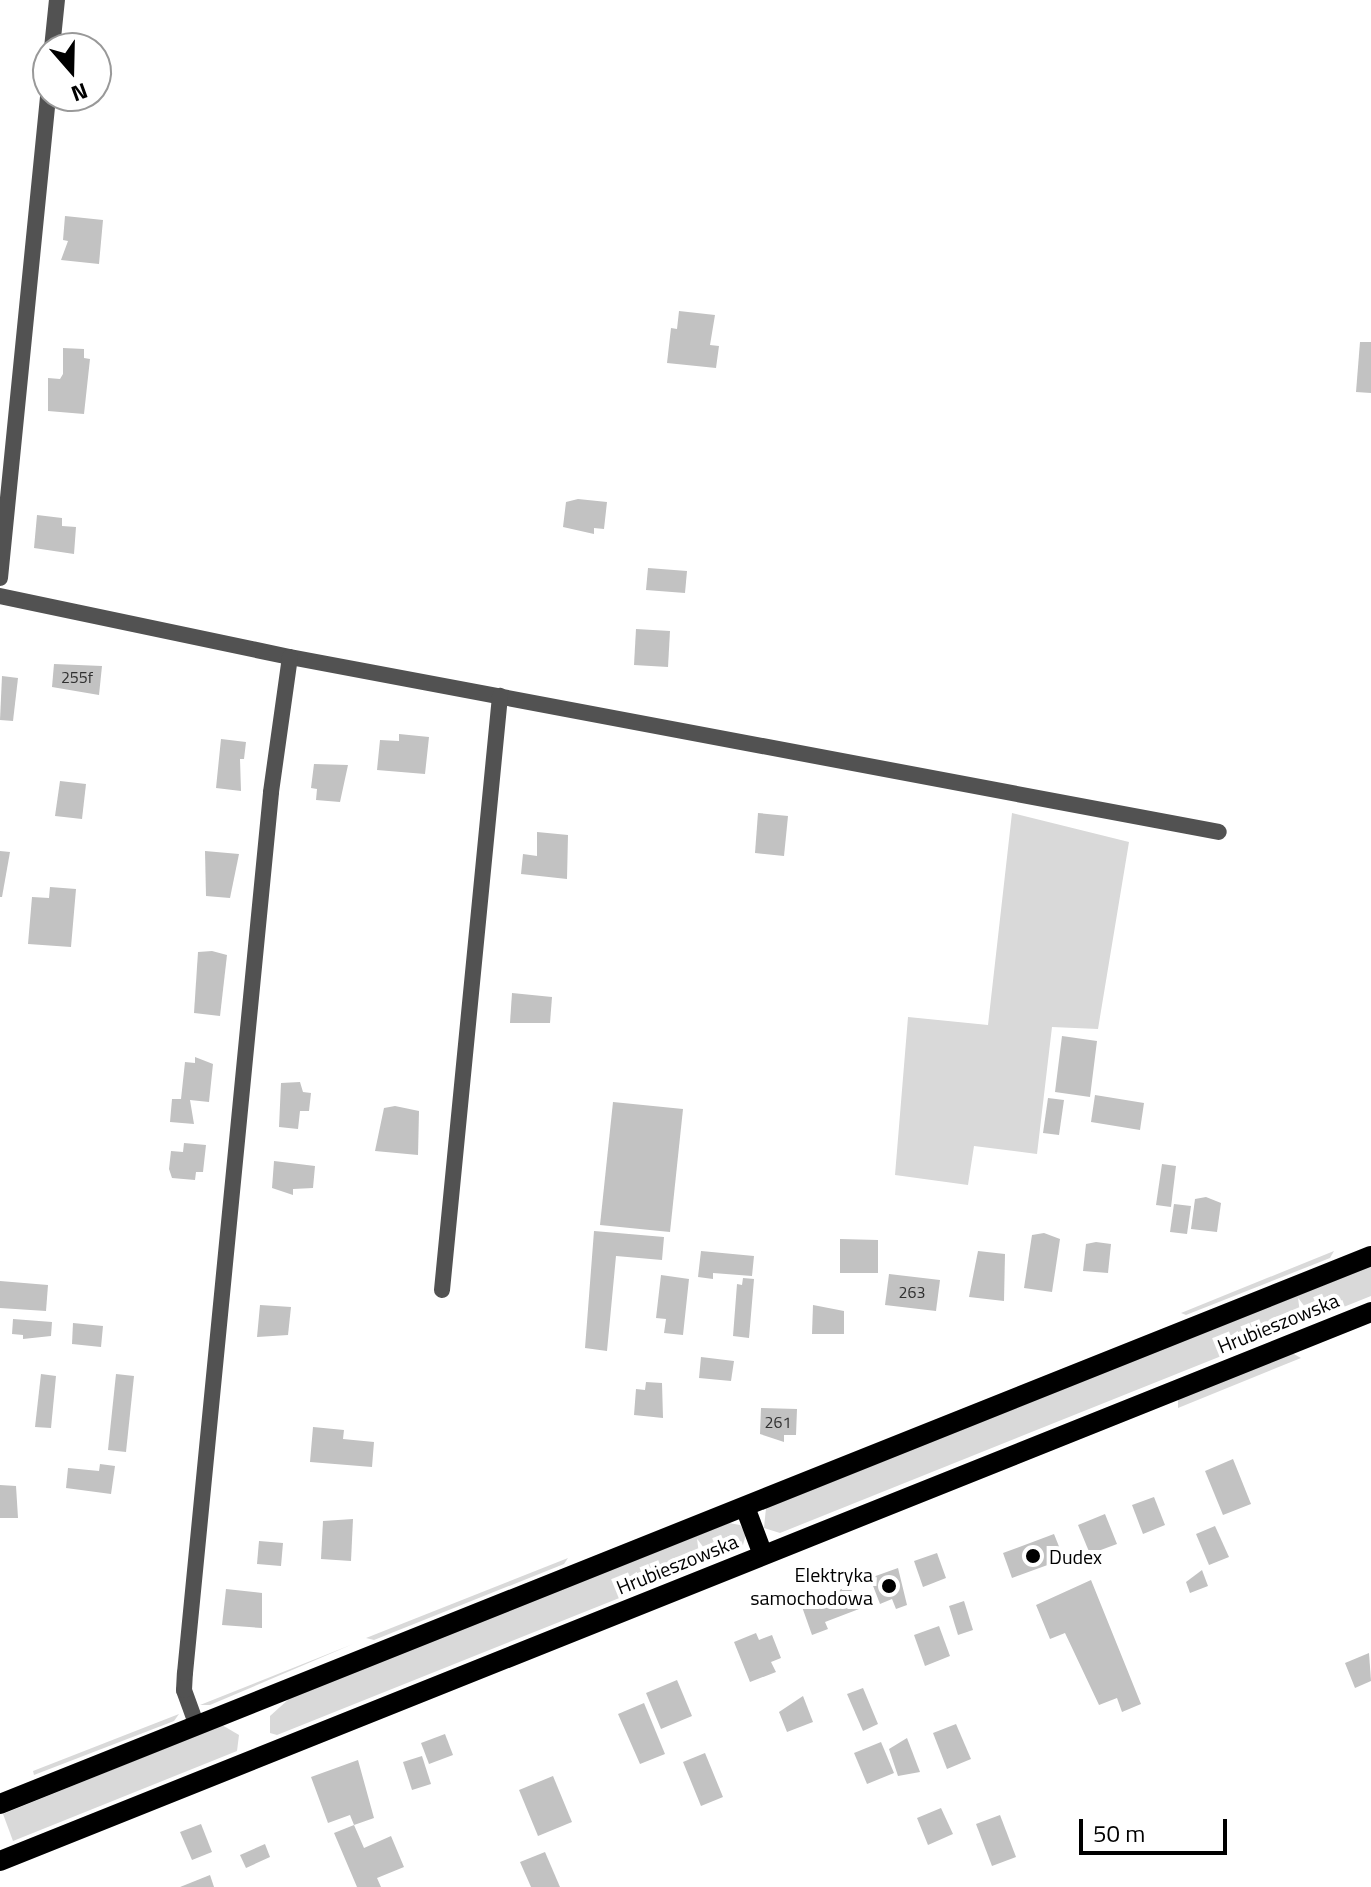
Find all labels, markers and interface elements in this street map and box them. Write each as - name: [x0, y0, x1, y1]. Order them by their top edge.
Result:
- north arrow: [32, 32, 112, 112]
- text: N: [67, 74, 93, 111]
- house number: 255f: [61, 667, 93, 687]
- house number: 263: [899, 1282, 925, 1302]
- street label: Hrubieszowska: [1214, 1288, 1342, 1358]
- house number: 261: [765, 1412, 791, 1432]
- street label: Hrubieszowska: [613, 1529, 741, 1599]
- place label: Dudex: [1049, 1544, 1102, 1568]
- marker: Dudex: [1024, 1547, 1042, 1565]
- place label: Elektryka samochodowa: [750, 1562, 873, 1609]
- marker: Elektryka samochodowa: [880, 1577, 898, 1595]
- scale bar: [1083, 1803, 1231, 1853]
- text: 50 m: [1093, 1815, 1145, 1851]

